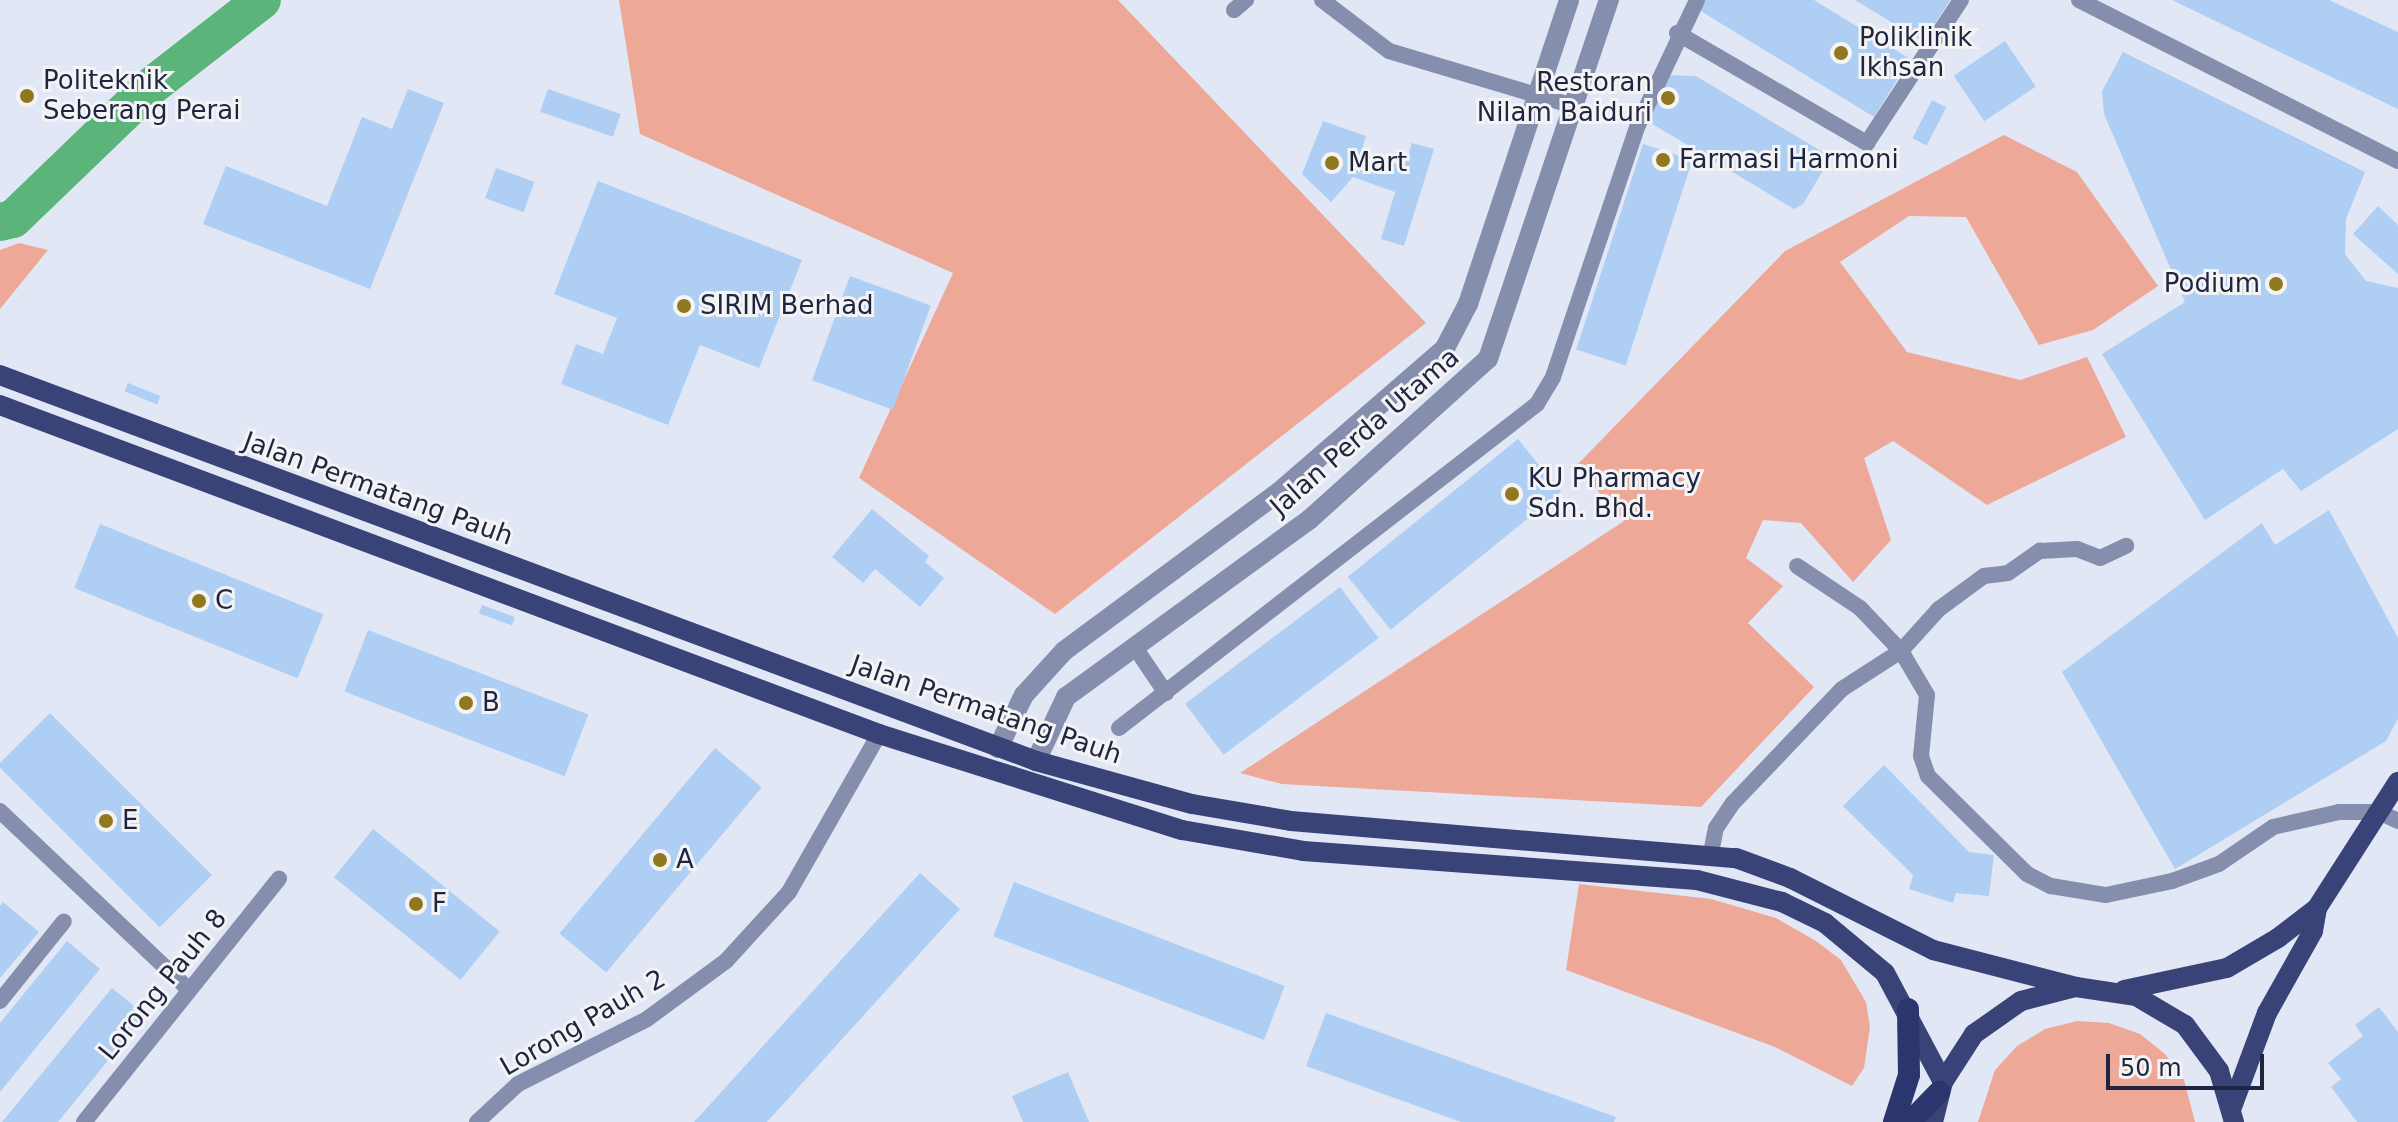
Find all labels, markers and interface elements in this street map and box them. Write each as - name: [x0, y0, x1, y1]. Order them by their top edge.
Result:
- place label: Poliklinik Ikhsan: [1859, 22, 1972, 84]
- marker: Poliklinik Ikhsan: [1830, 42, 1852, 64]
- place label: Politeknik Seberang Perai: [43, 65, 240, 126]
- place label: Restoran Nilam Baiduri: [1477, 67, 1652, 128]
- marker: Politeknik Seberang Perai: [18, 87, 36, 105]
- marker: Restoran Nilam Baiduri: [1659, 89, 1677, 107]
- place label: Farmasi Harmoni: [1679, 144, 1899, 176]
- place label: Mart: [1348, 147, 1407, 179]
- marker: Farmasi Harmoni: [1654, 151, 1672, 169]
- marker: Mart: [1323, 154, 1341, 172]
- place label: Podium: [2164, 268, 2260, 300]
- marker: Podium: [2267, 275, 2285, 293]
- place label: SIRIM Berhad: [700, 290, 874, 322]
- marker: SIRIM Berhad: [675, 297, 693, 315]
- street label: Jalan Perda Utama: [1264, 342, 1466, 522]
- street label: Jalan Permatang Pauh: [239, 426, 517, 552]
- place label: KU Pharmacy Sdn. Bhd.: [1528, 463, 1701, 524]
- marker: KU Pharmacy Sdn. Bhd.: [1503, 485, 1521, 503]
- place label: C: [215, 585, 233, 617]
- marker: C: [190, 592, 208, 610]
- street label: Jalan Permatang Pauh: [846, 649, 1126, 771]
- place label: B: [482, 687, 500, 719]
- marker: B: [457, 694, 475, 712]
- place label: E: [122, 805, 138, 837]
- marker: E: [97, 812, 115, 830]
- place label: A: [676, 844, 694, 876]
- marker: A: [651, 851, 669, 869]
- place label: F: [432, 888, 447, 920]
- marker: F: [407, 895, 425, 913]
- street label: Lorong Pauh 8: [93, 903, 233, 1067]
- street label: Lorong Pauh 2: [495, 963, 671, 1083]
- scale bar: [2110, 1038, 2268, 1088]
- text: 50 m: [2120, 1054, 2182, 1082]

